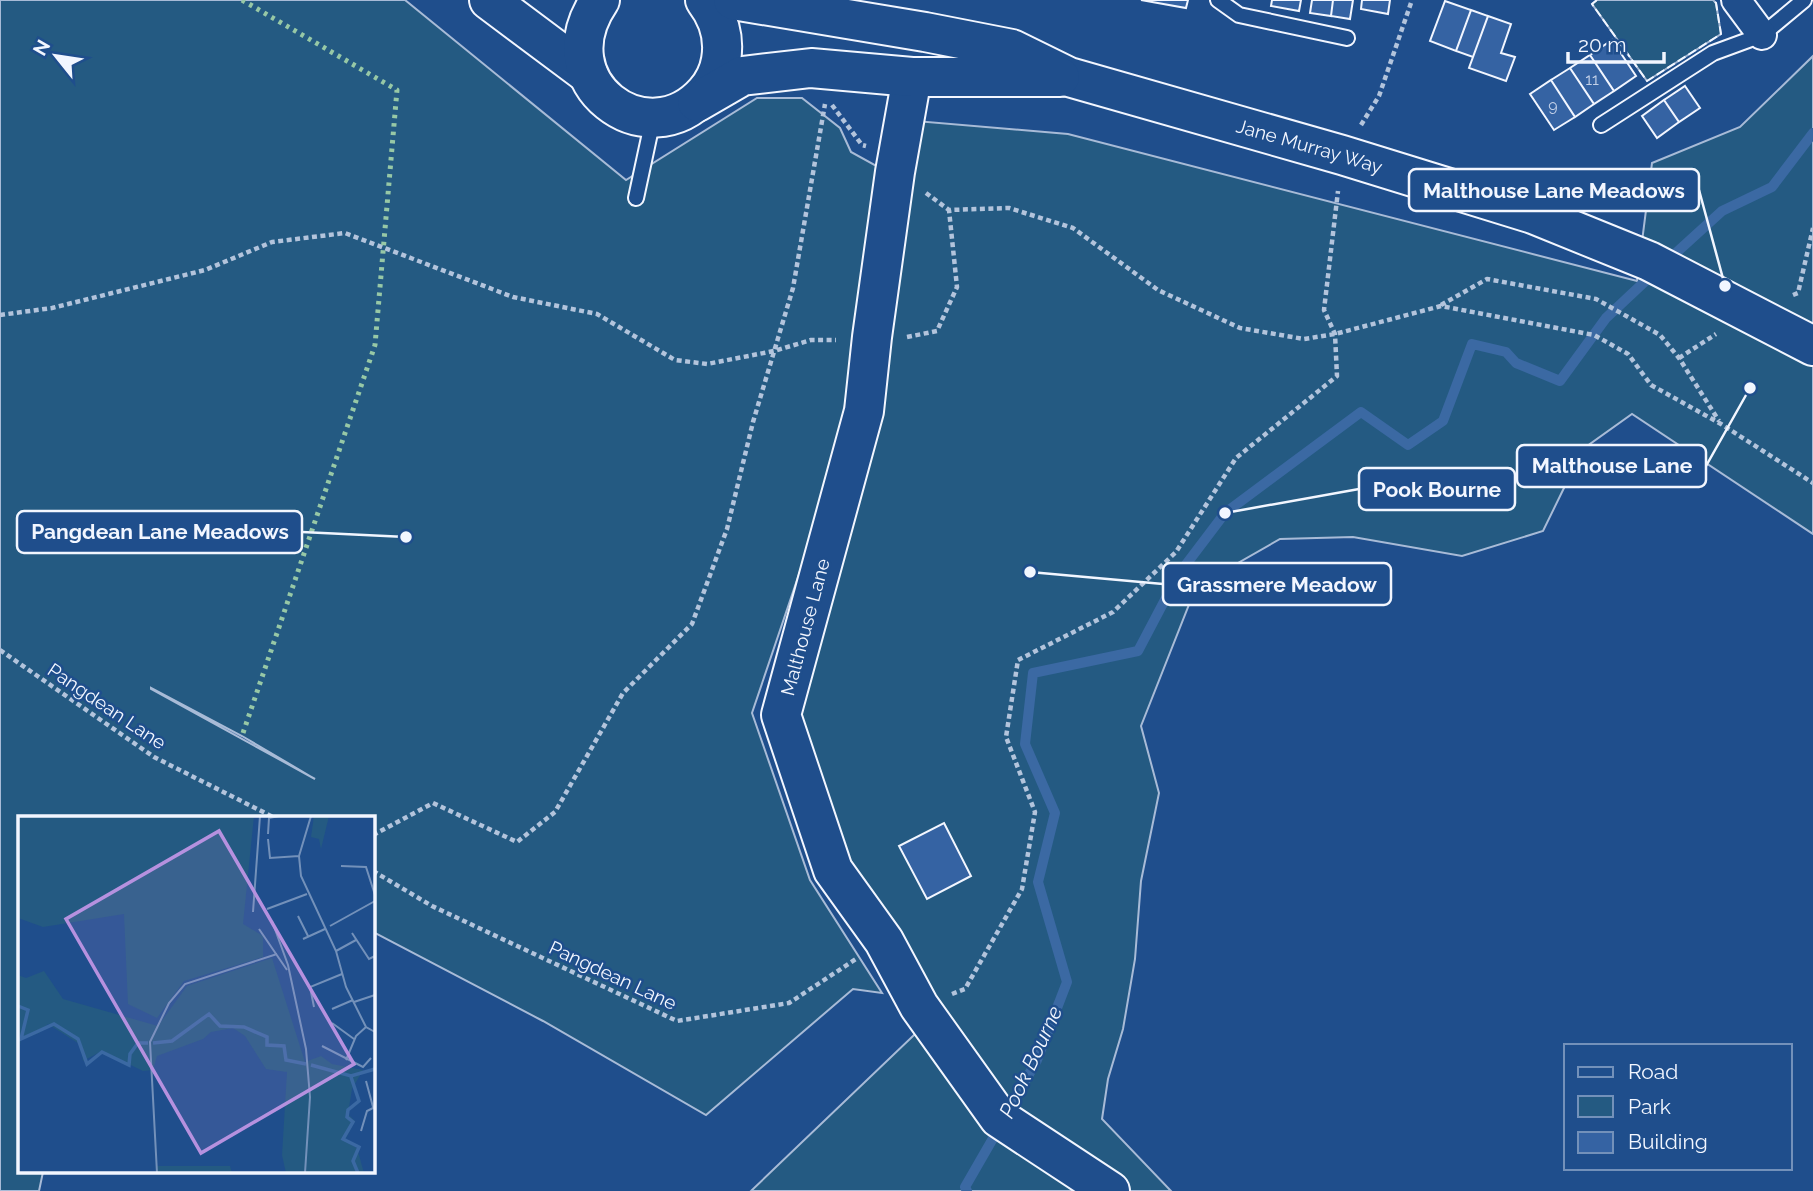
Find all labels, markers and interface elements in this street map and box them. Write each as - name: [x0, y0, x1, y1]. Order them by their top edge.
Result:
- north arrow: [21, 21, 91, 91]
- scale bar: [1568, 21, 1664, 65]
- text: 20 m: [1578, 32, 1626, 57]
- text: N: [28, 36, 54, 59]
- house number: 11: [1585, 70, 1599, 89]
- house number: 9: [1548, 96, 1558, 115]
- street label: Jane Murray Way: [1234, 114, 1385, 178]
- callout: Malthouse Lane Meadows: [1409, 169, 1699, 211]
- text: Malthouse Lane Meadows: [1423, 178, 1685, 203]
- callout: Malthouse Lane: [1517, 445, 1706, 487]
- text: Malthouse Lane: [1532, 453, 1693, 478]
- callout: Pook Bourne: [1359, 468, 1515, 510]
- text: Pook Bourne: [1373, 477, 1502, 502]
- callout: Pangdean Lane Meadows: [17, 511, 302, 553]
- text: Pangdean Lane Meadows: [31, 519, 289, 544]
- street label: Malthouse Lane: [776, 556, 834, 698]
- callout: Grassmere Meadow: [1163, 563, 1391, 605]
- text: Grassmere Meadow: [1177, 572, 1377, 597]
- street label: Pangdean Lane: [44, 658, 170, 754]
- inset map: [18, 816, 374, 1174]
- street label: Pangdean Lane: [546, 936, 680, 1014]
- water label: Pook Bourne: [994, 1002, 1067, 1122]
- legend: [1564, 1044, 1792, 1170]
- text: Road: [1628, 1059, 1678, 1084]
- text: Park: [1628, 1094, 1671, 1119]
- text: Building: [1628, 1129, 1708, 1154]

